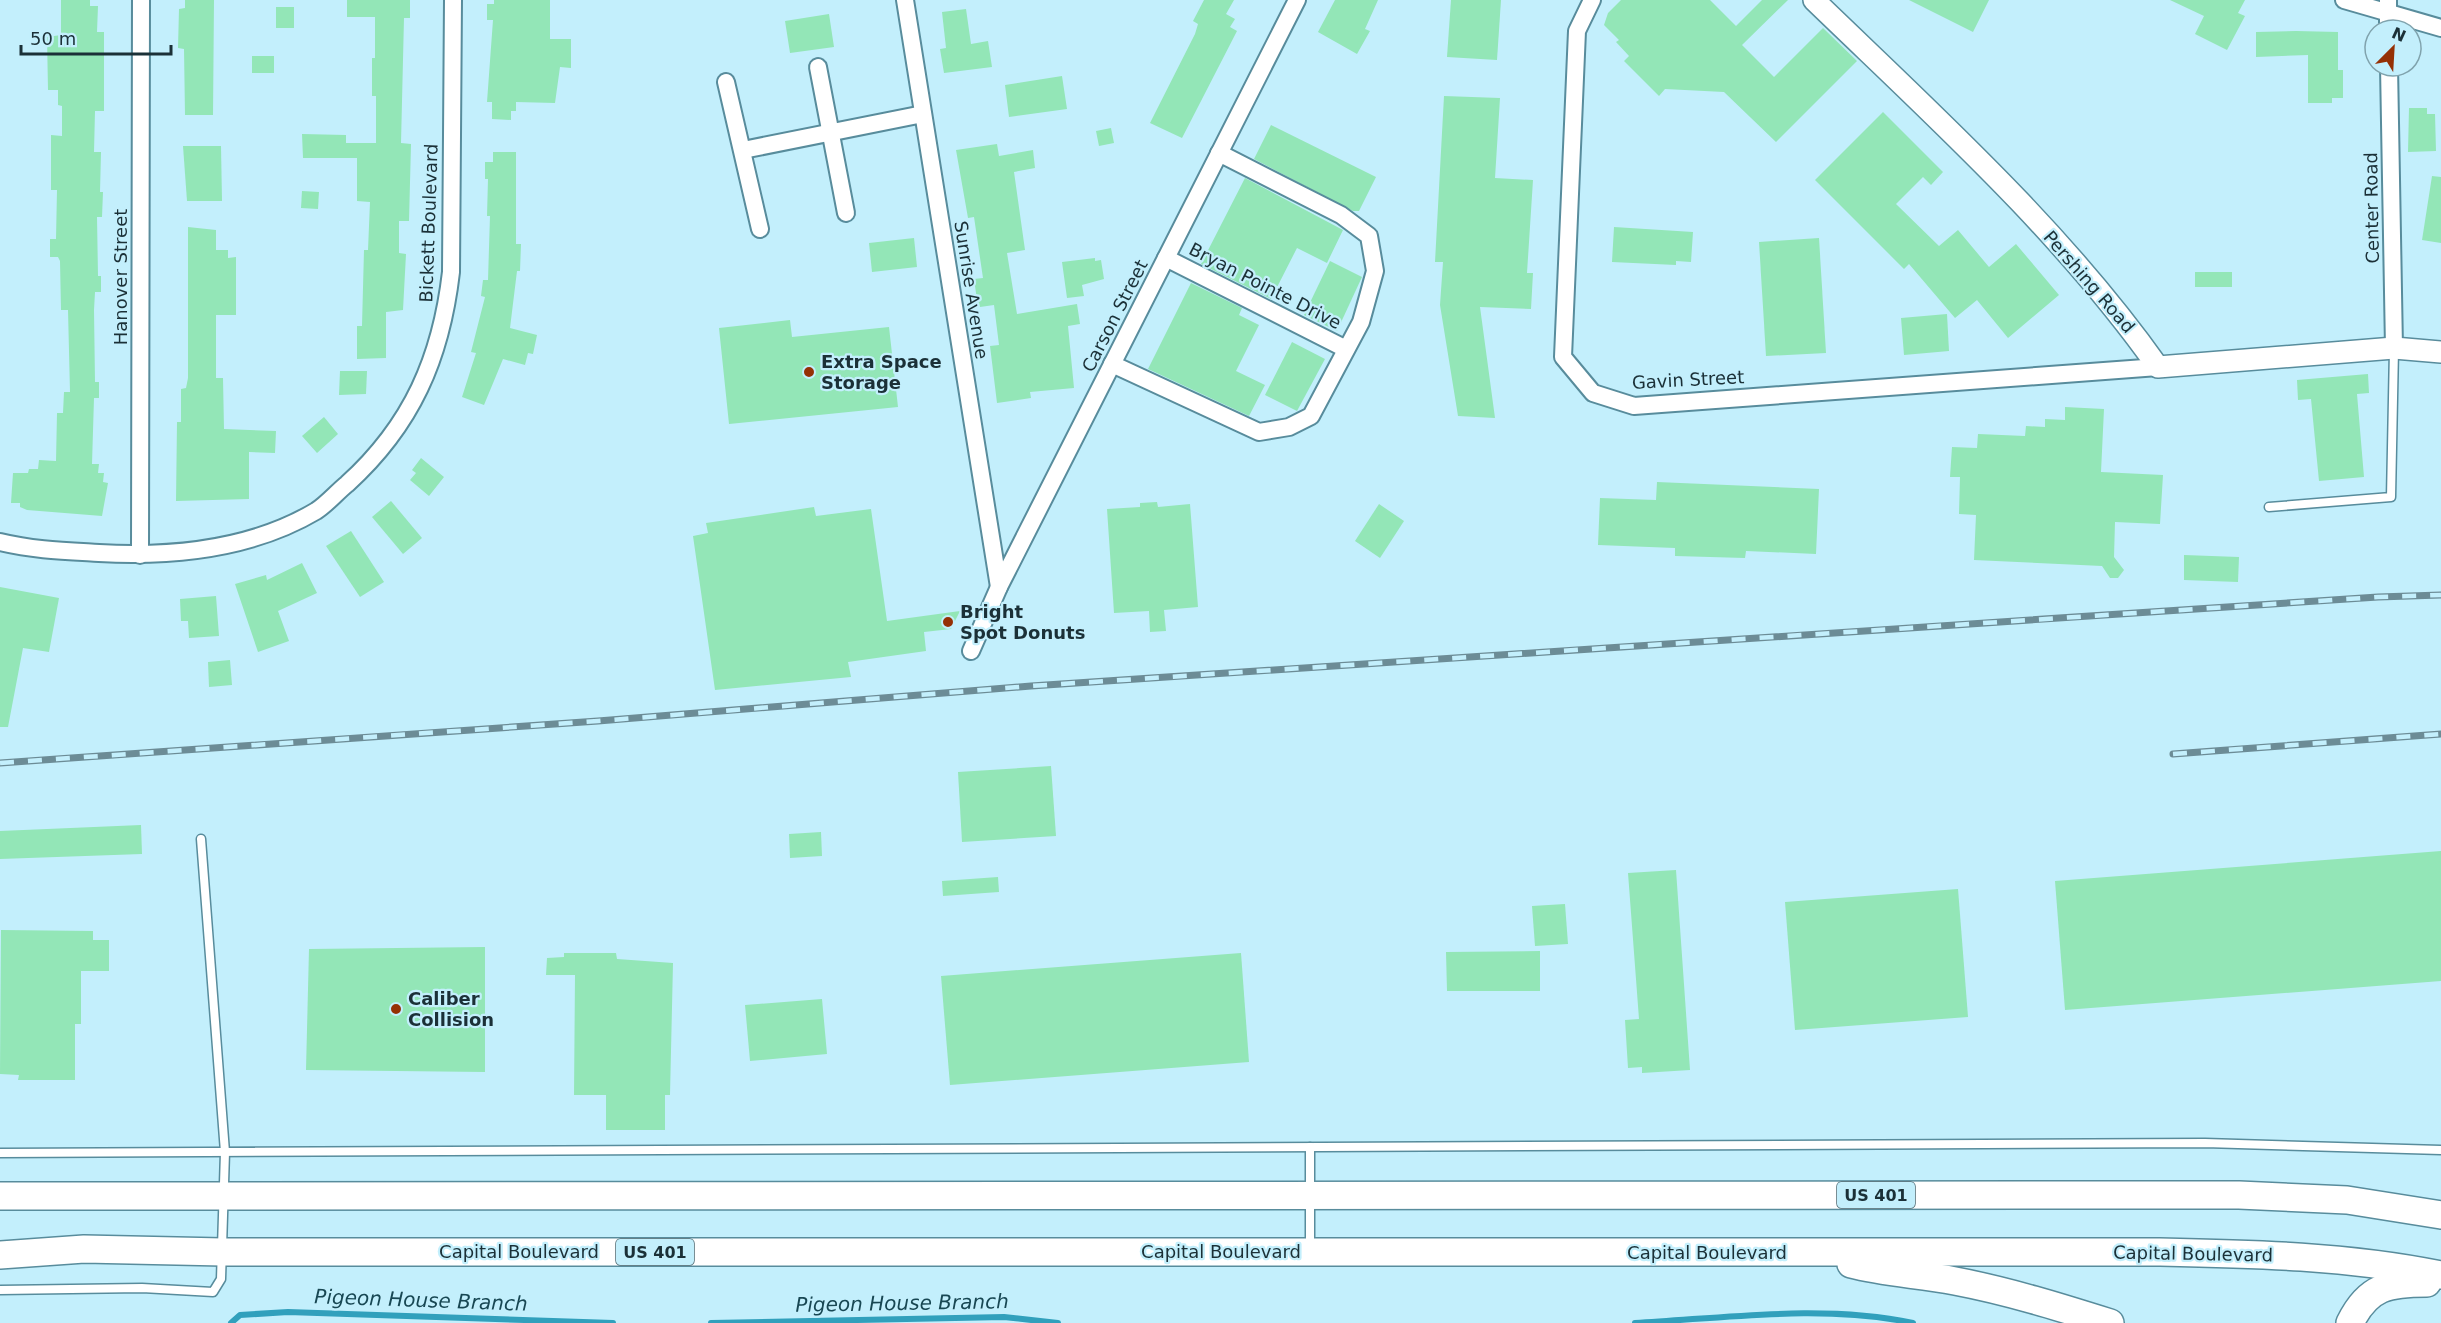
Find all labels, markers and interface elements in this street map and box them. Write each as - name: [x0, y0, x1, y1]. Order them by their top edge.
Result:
- scale bar: [21, 18, 171, 56]
- north arrow: [2363, 18, 2423, 78]
- text: N: [2389, 23, 2409, 46]
- text: 50 m: [30, 28, 76, 49]
- street label: Bickett Boulevard: [415, 143, 442, 303]
- street label: Center Road: [2360, 152, 2383, 264]
- street label: Hanover Street: [110, 209, 131, 345]
- street label: Sunrise Avenue: [950, 219, 993, 361]
- street label: Pershing Road: [2039, 226, 2139, 337]
- street label: Bryan Pointe Drive: [1186, 238, 1345, 333]
- street label: Carson Street: [1077, 256, 1152, 375]
- place label: Extra Space Storage: [821, 351, 942, 393]
- marker: Extra Space Storage: [802, 365, 816, 379]
- street label: Gavin Street: [1631, 366, 1745, 393]
- place label: Bright Spot Donuts: [960, 601, 1085, 643]
- marker: Bright Spot Donuts: [941, 615, 955, 629]
- place label: Caliber Collision: [408, 988, 494, 1030]
- marker: Caliber Collision: [389, 1002, 403, 1016]
- road number: US 401: [1837, 1182, 1915, 1208]
- road number: US 401: [616, 1239, 694, 1265]
- street label: Capital Boulevard: [439, 1241, 599, 1262]
- street label: Capital Boulevard: [1141, 1241, 1301, 1262]
- street label: Capital Boulevard: [1627, 1242, 1787, 1263]
- street label: Capital Boulevard: [2113, 1242, 2273, 1265]
- water label: Pigeon House Branch: [314, 1284, 528, 1316]
- water label: Pigeon House Branch: [795, 1289, 1009, 1317]

